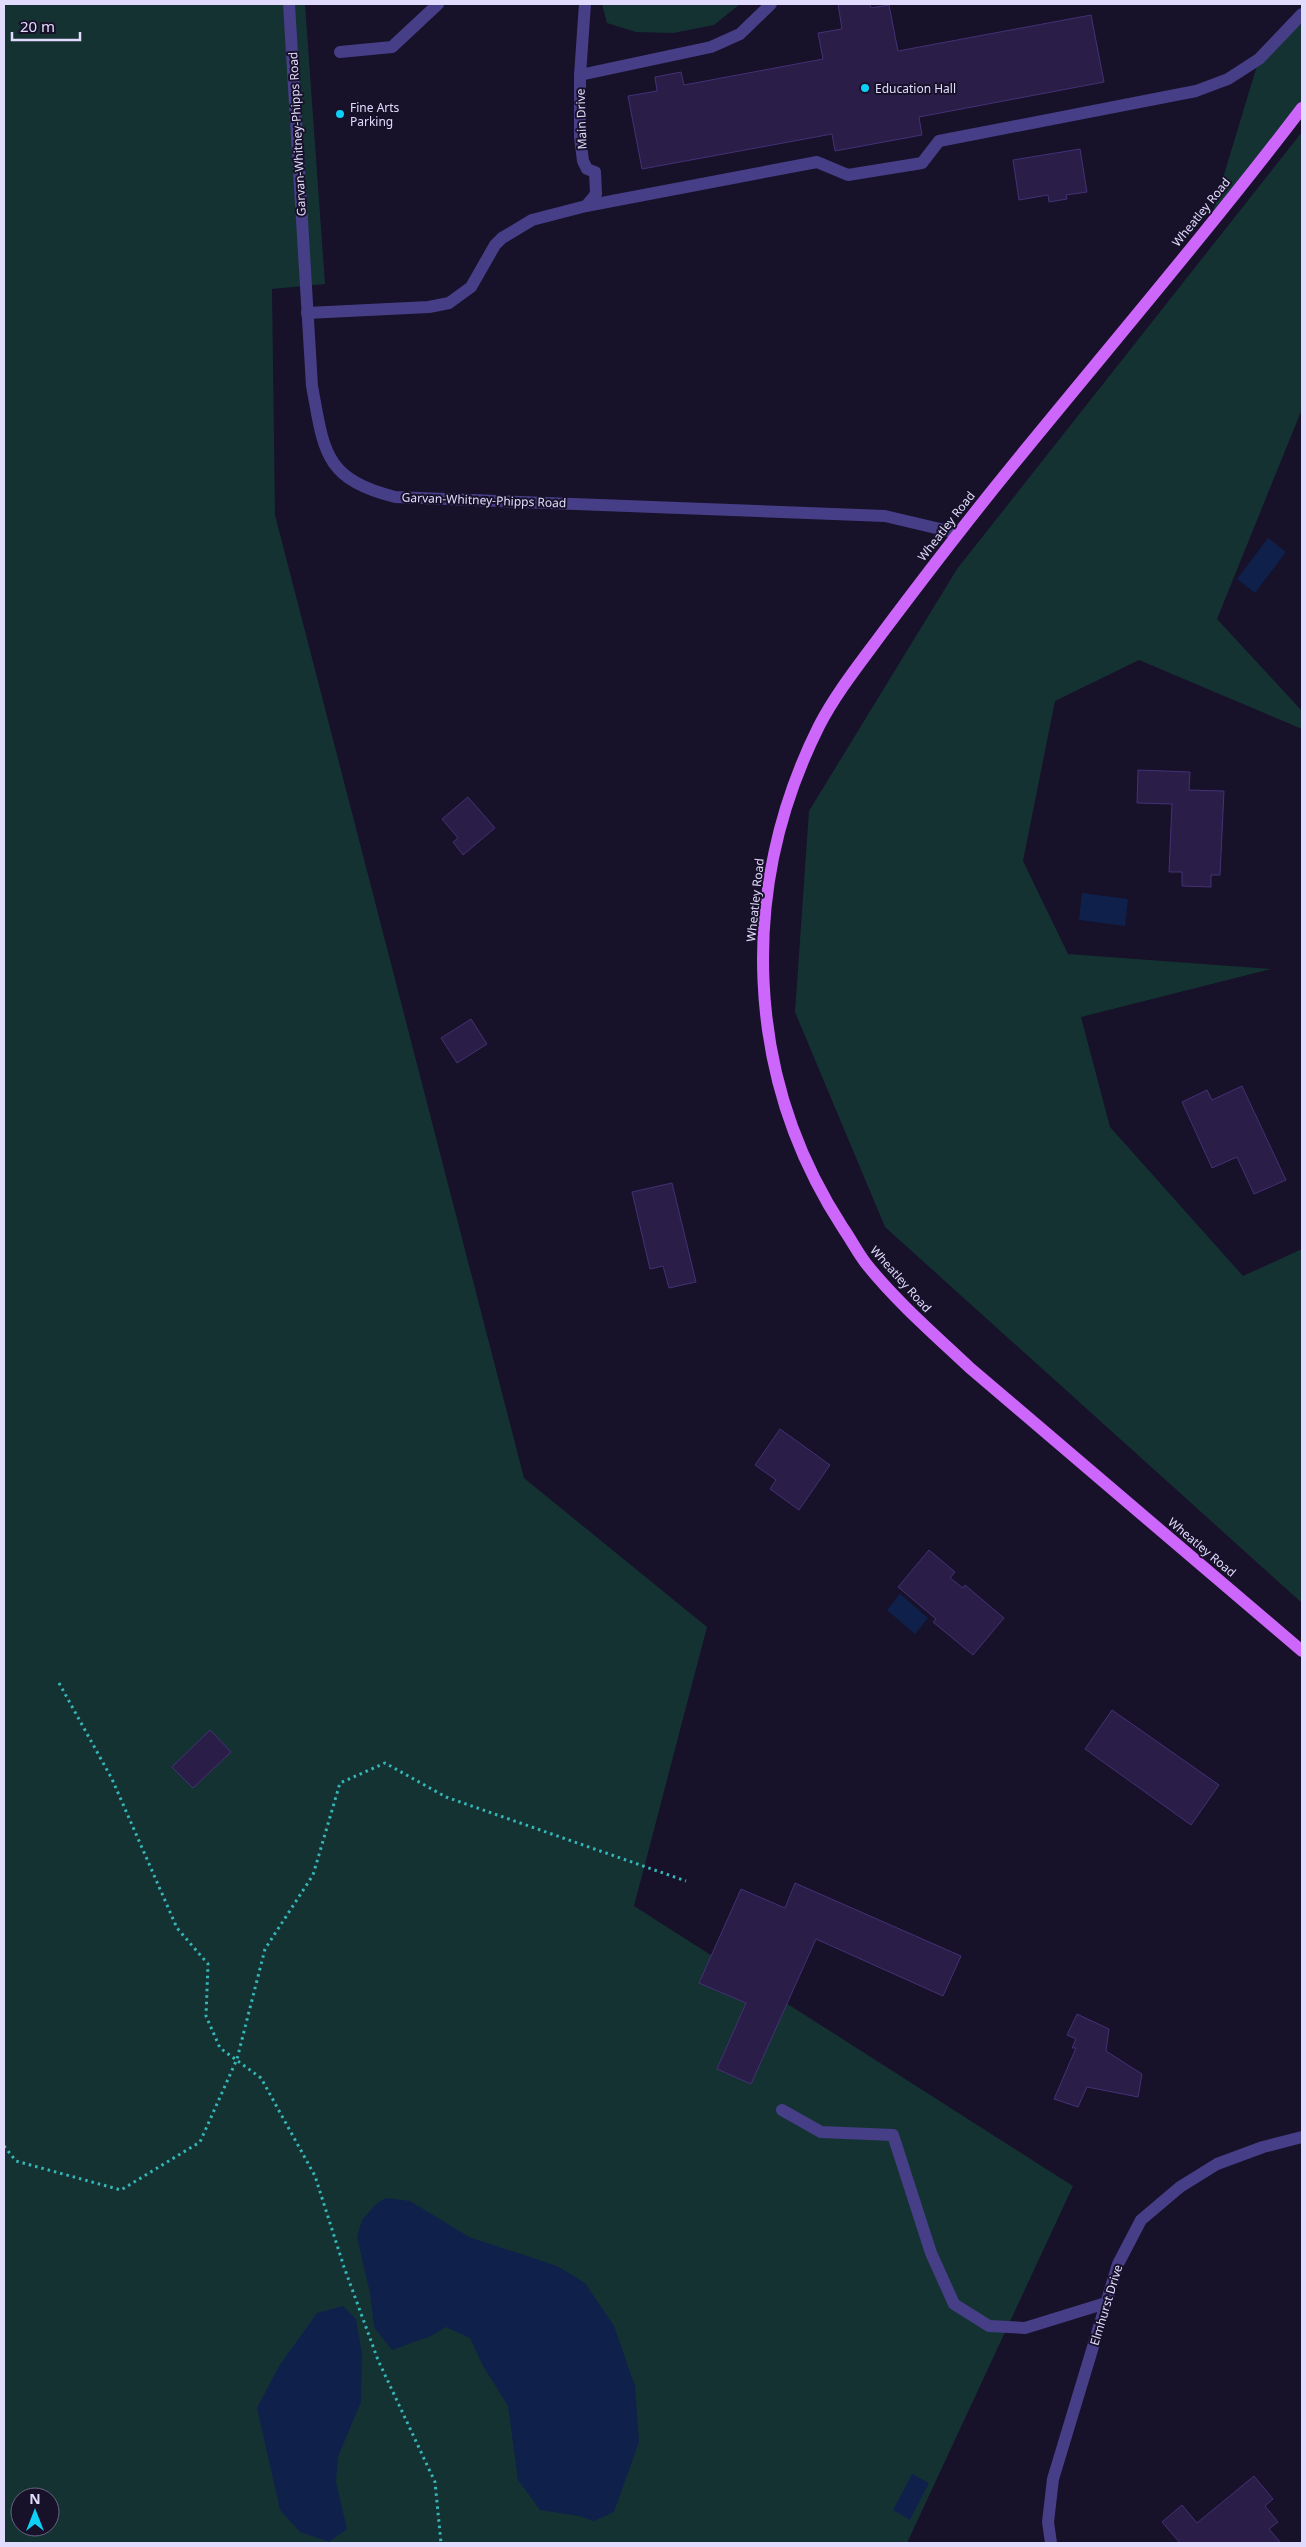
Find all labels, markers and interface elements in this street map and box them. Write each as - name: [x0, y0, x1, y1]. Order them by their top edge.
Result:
- scale bar: [12, 10, 80, 42]
- text: 20 m: [20, 16, 55, 36]
- street label: Garvan-Whitney-Phipps Road: [284, 51, 310, 217]
- place label: Education Hall: [875, 80, 956, 97]
- marker: Education Hall: [859, 82, 871, 94]
- street label: Main Drive: [571, 88, 591, 150]
- place label: Fine Arts Parking: [350, 99, 400, 130]
- marker: Fine Arts Parking: [334, 108, 346, 120]
- street label: Wheatley Road: [1168, 174, 1234, 250]
- street label: Wheatley Road: [913, 488, 979, 564]
- street label: Garvan-Whitney-Phipps Road: [401, 489, 567, 511]
- street label: Wheatley Road: [742, 857, 768, 943]
- street label: Wheatley Road: [867, 1242, 935, 1316]
- street label: Wheatley Road: [1164, 1513, 1240, 1581]
- street label: Elmhurst Drive: [1086, 2262, 1126, 2347]
- north arrow: [10, 2487, 60, 2537]
- text: N: [29, 2489, 41, 2508]

